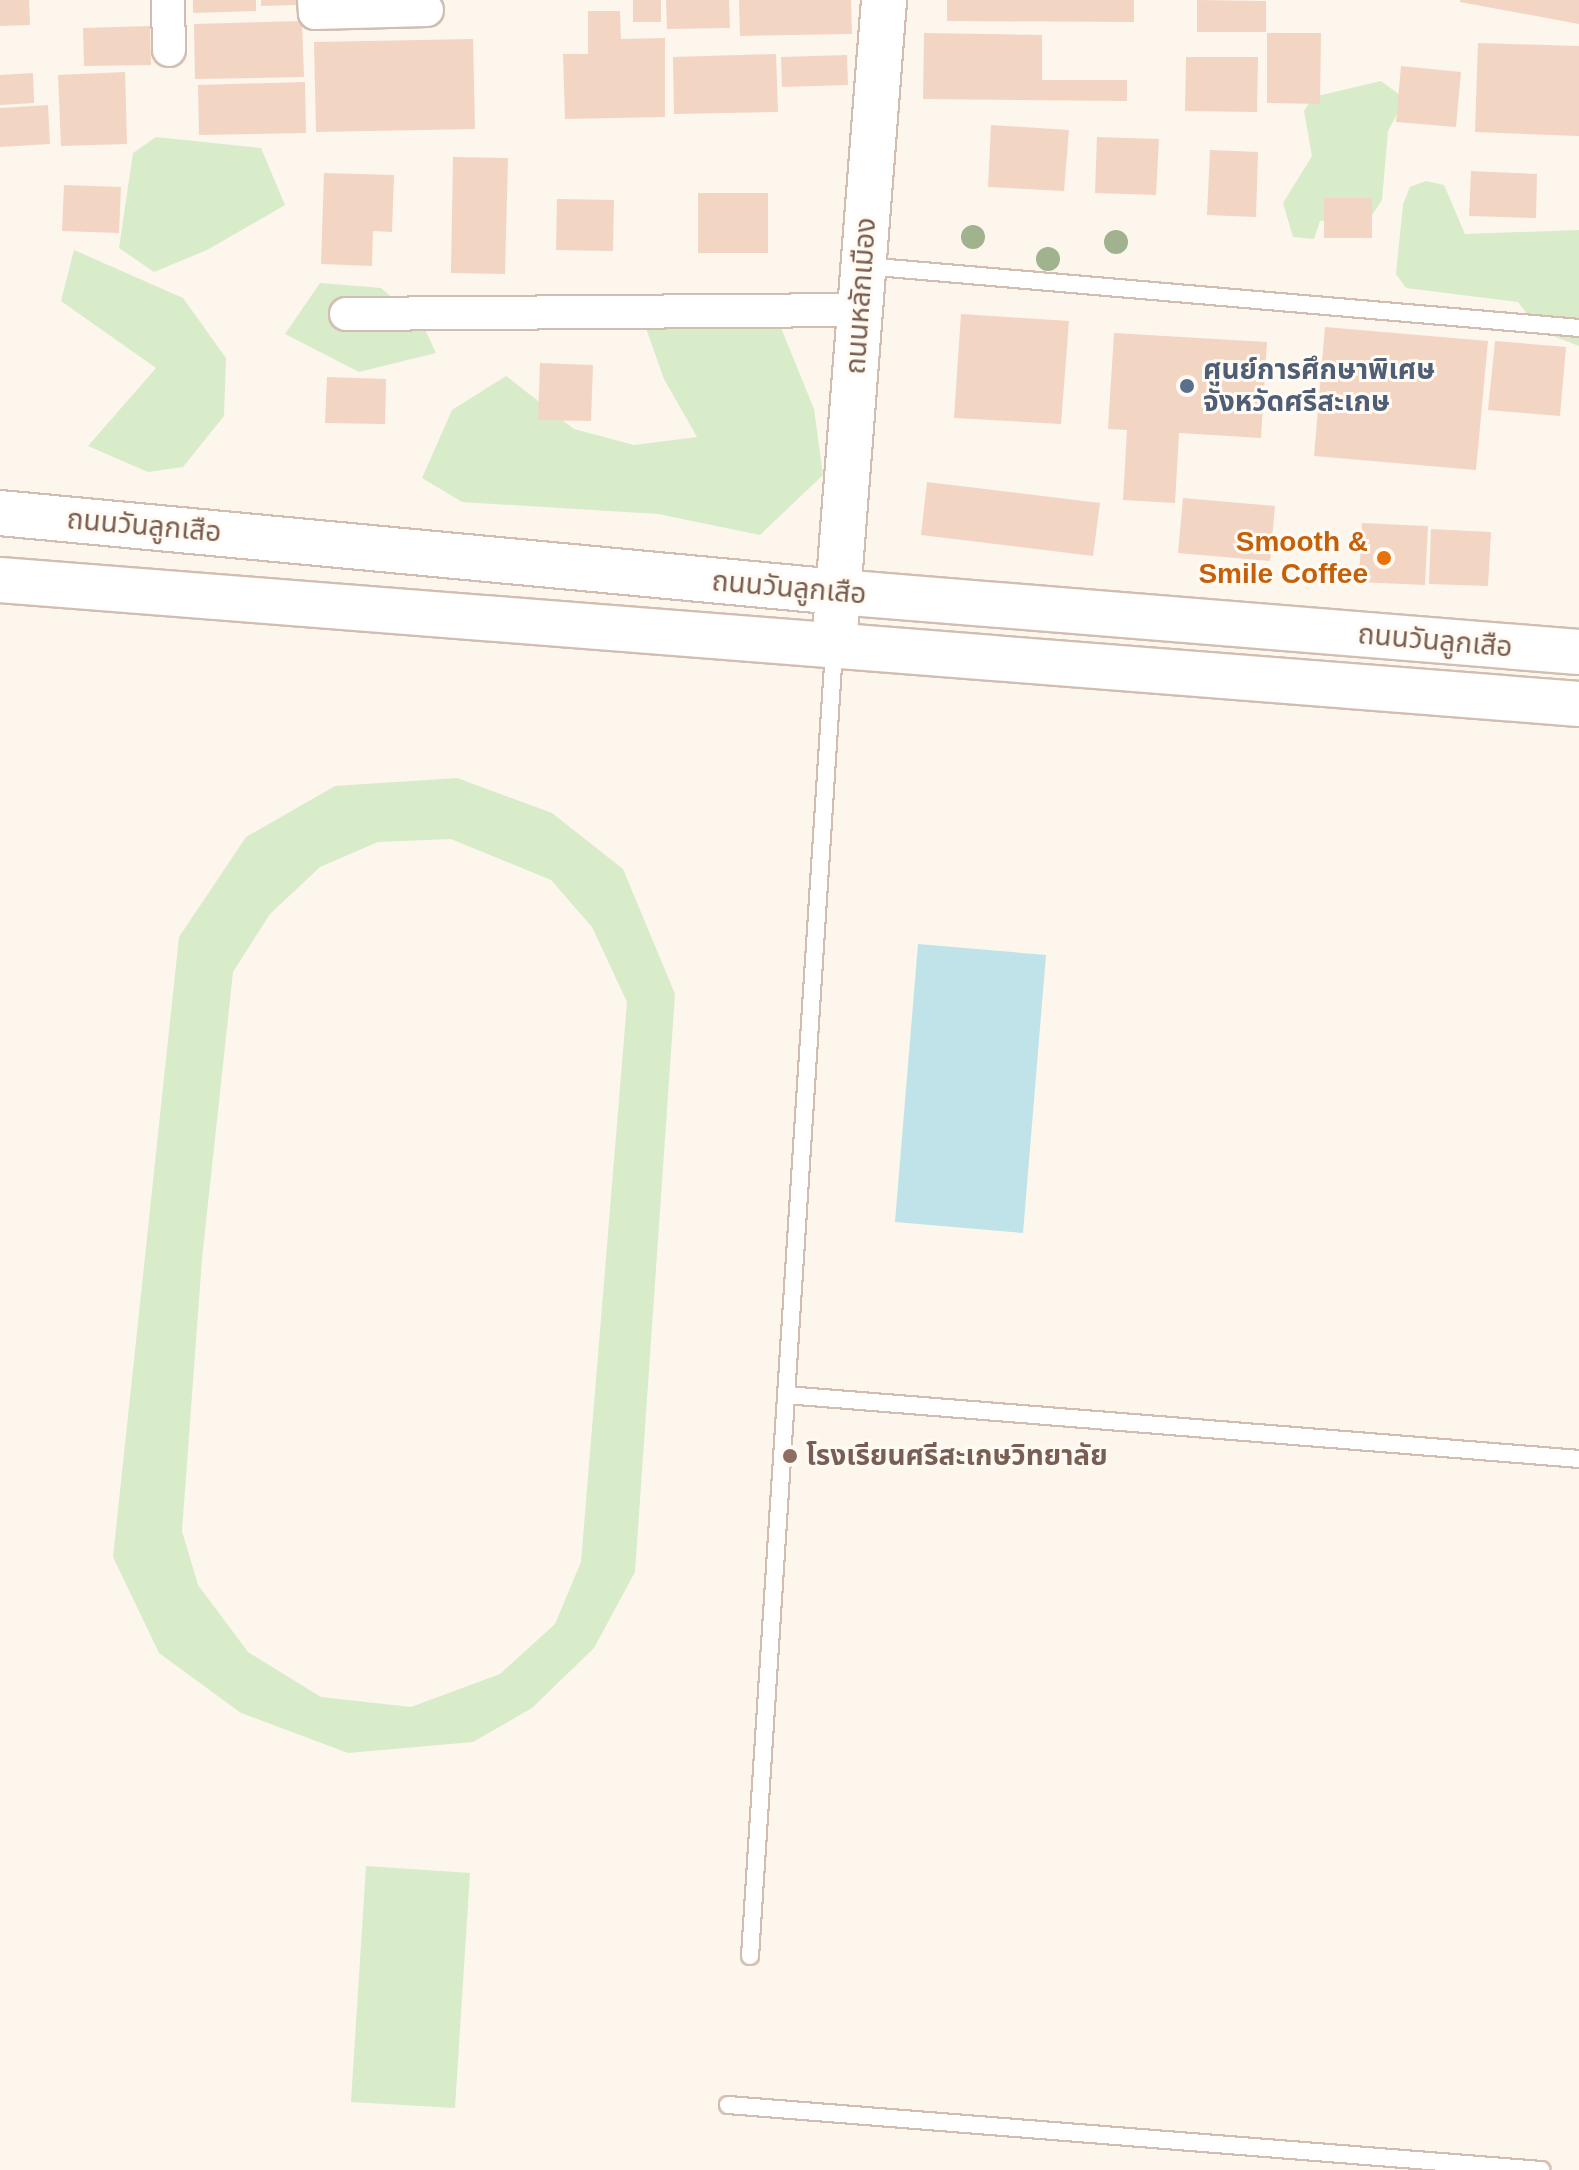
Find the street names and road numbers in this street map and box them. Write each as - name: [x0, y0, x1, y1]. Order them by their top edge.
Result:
- street label: ถนนหลักเมือง: [839, 217, 883, 375]
- street label: ถนนวันลูกเสือ: [65, 503, 223, 549]
- street label: ถนนวันลูกเสือ: [710, 565, 868, 611]
- street label: ถนนวันลูกเสือ: [1356, 618, 1514, 664]

